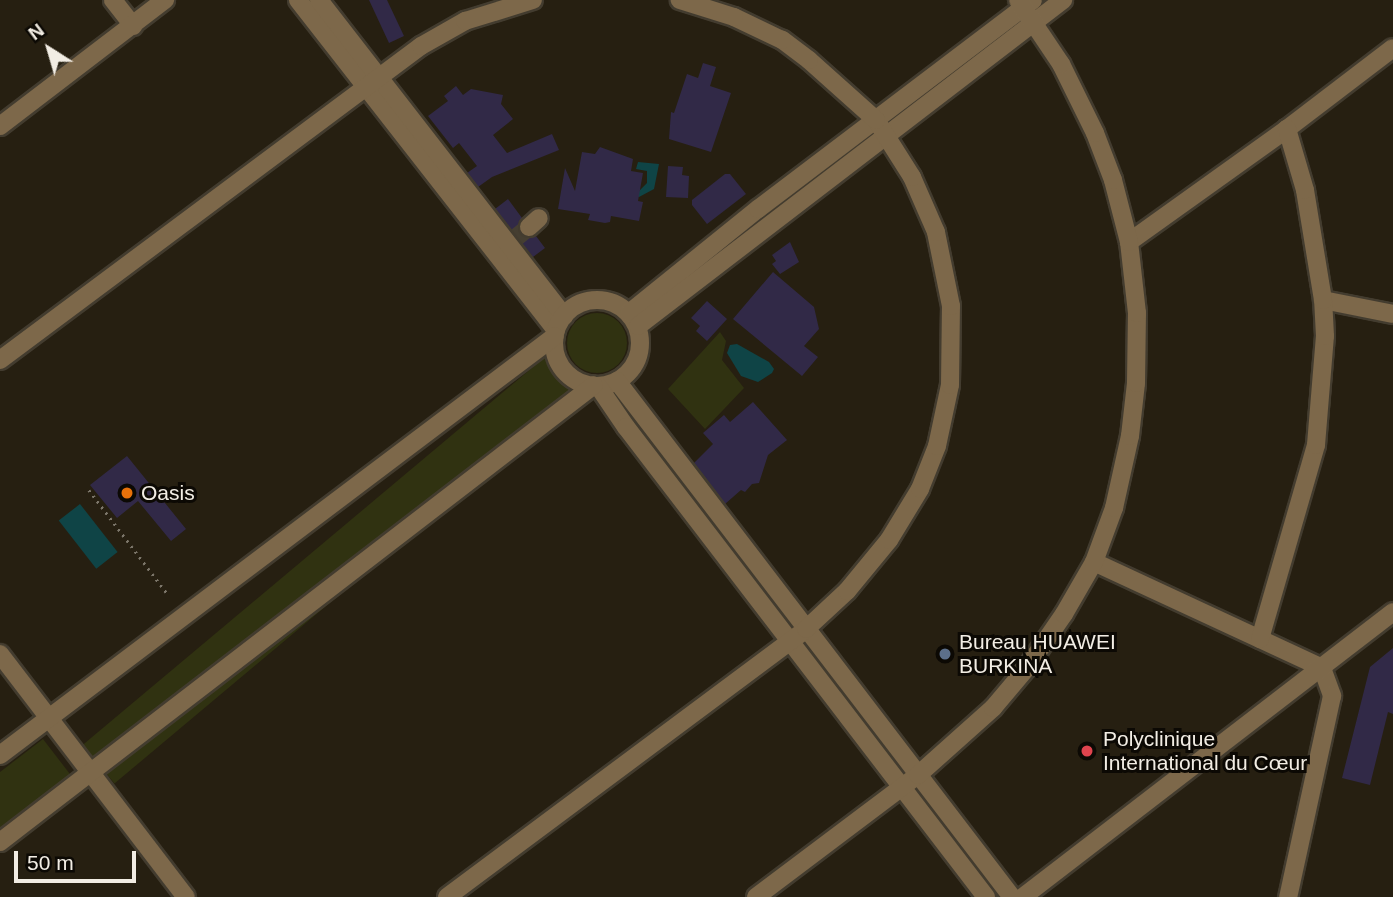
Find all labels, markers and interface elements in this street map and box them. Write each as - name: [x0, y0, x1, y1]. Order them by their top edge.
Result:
- north arrow: [14, 14, 84, 84]
- text: N: [24, 19, 48, 44]
- place label: Oasis: [141, 480, 195, 506]
- marker: Oasis: [119, 485, 135, 501]
- place label: Bureau HUAWEI BURKINA: [959, 629, 1116, 679]
- marker: Bureau HUAWEI BURKINA: [937, 646, 953, 662]
- place label: Polyclinique International du Cœur: [1103, 726, 1307, 776]
- marker: Polyclinique International du Cœur: [1077, 741, 1097, 761]
- scale bar: [18, 838, 140, 882]
- text: 50 m: [27, 851, 74, 874]

